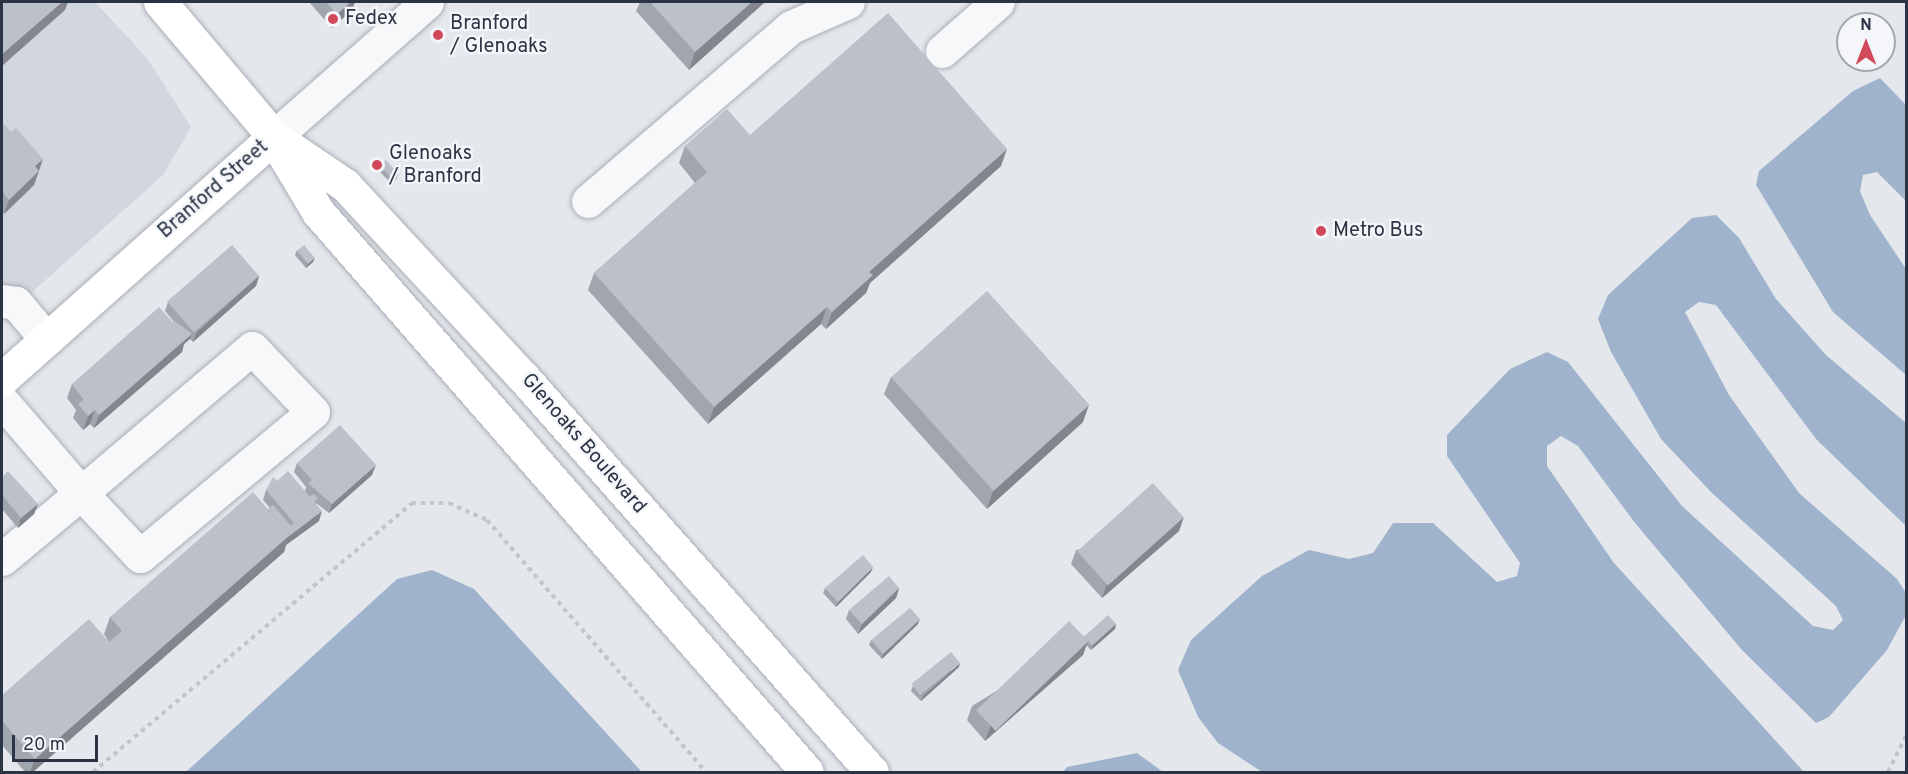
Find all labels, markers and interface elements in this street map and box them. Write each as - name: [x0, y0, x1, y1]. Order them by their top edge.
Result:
- place label: Fedex: [345, 7, 397, 31]
- marker: Fedex: [326, 12, 340, 26]
- place label: Branford / Glenoaks: [450, 12, 548, 59]
- north arrow: [1836, 12, 1896, 72]
- text: N: [1860, 16, 1872, 36]
- marker: Branford / Glenoaks: [431, 28, 445, 42]
- street label: Branford Street: [154, 136, 274, 244]
- place label: Glenoaks / Branford: [389, 142, 482, 189]
- marker: Glenoaks / Branford: [370, 158, 384, 172]
- place label: Metro Bus: [1333, 219, 1423, 243]
- marker: Metro Bus: [1314, 224, 1328, 238]
- street label: Glenoaks Boulevard: [515, 369, 651, 519]
- scale bar: [15, 723, 100, 761]
- text: 20 m: [23, 734, 65, 757]

